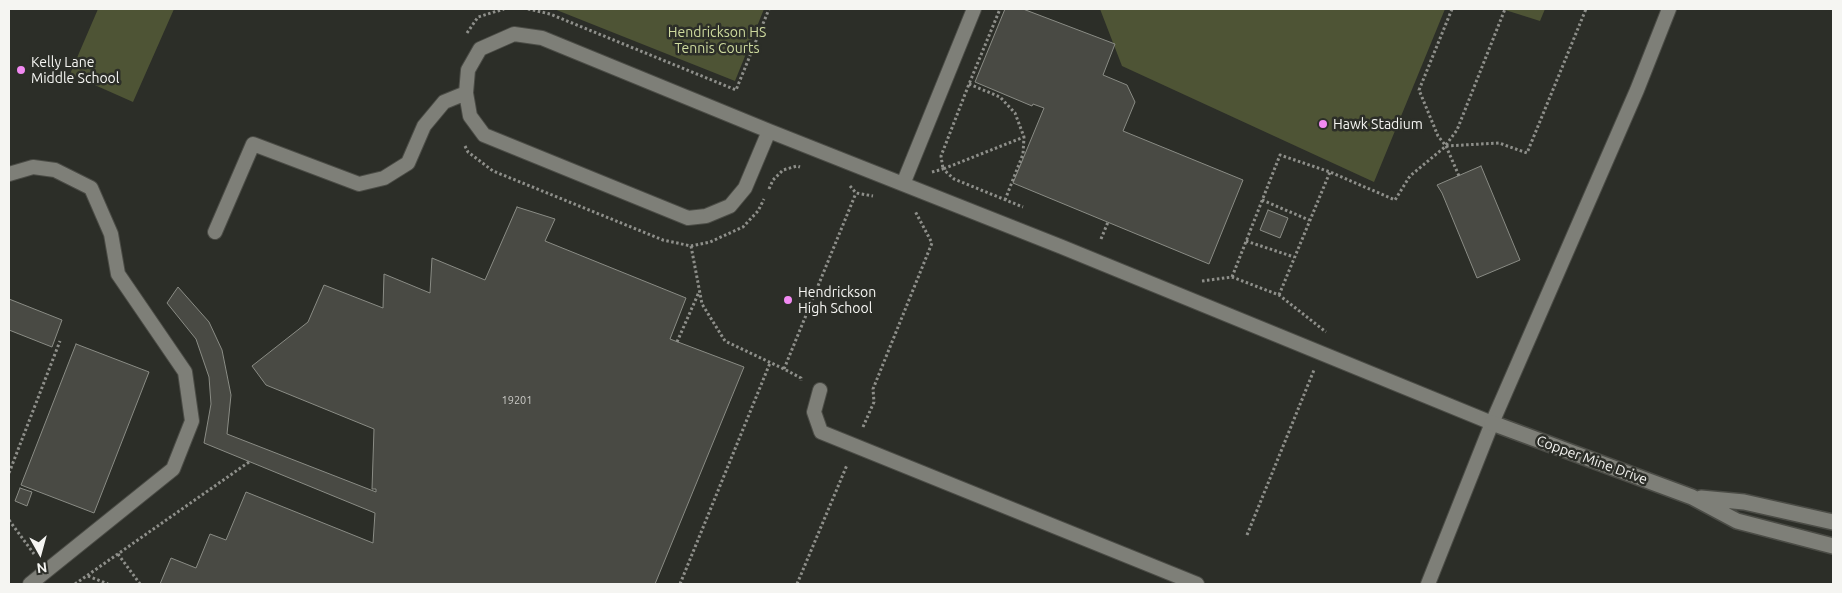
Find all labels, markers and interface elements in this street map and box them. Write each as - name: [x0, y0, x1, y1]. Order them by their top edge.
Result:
- park label: Hendrickson HS Tennis Courts: [668, 24, 766, 56]
- place label: Kelly Lane Middle School: [31, 54, 119, 86]
- marker: Kelly Lane Middle School: [15, 64, 27, 76]
- place label: Hawk Stadium: [1333, 116, 1423, 132]
- marker: Hawk Stadium: [1317, 118, 1329, 130]
- place label: Hendrickson High School: [798, 284, 876, 316]
- marker: Hendrickson High School: [782, 294, 794, 306]
- house number: 19201: [501, 393, 533, 407]
- street label: Copper Mine Drive: [1534, 432, 1650, 488]
- north arrow: [15, 528, 65, 578]
- text: N: [36, 559, 48, 576]

